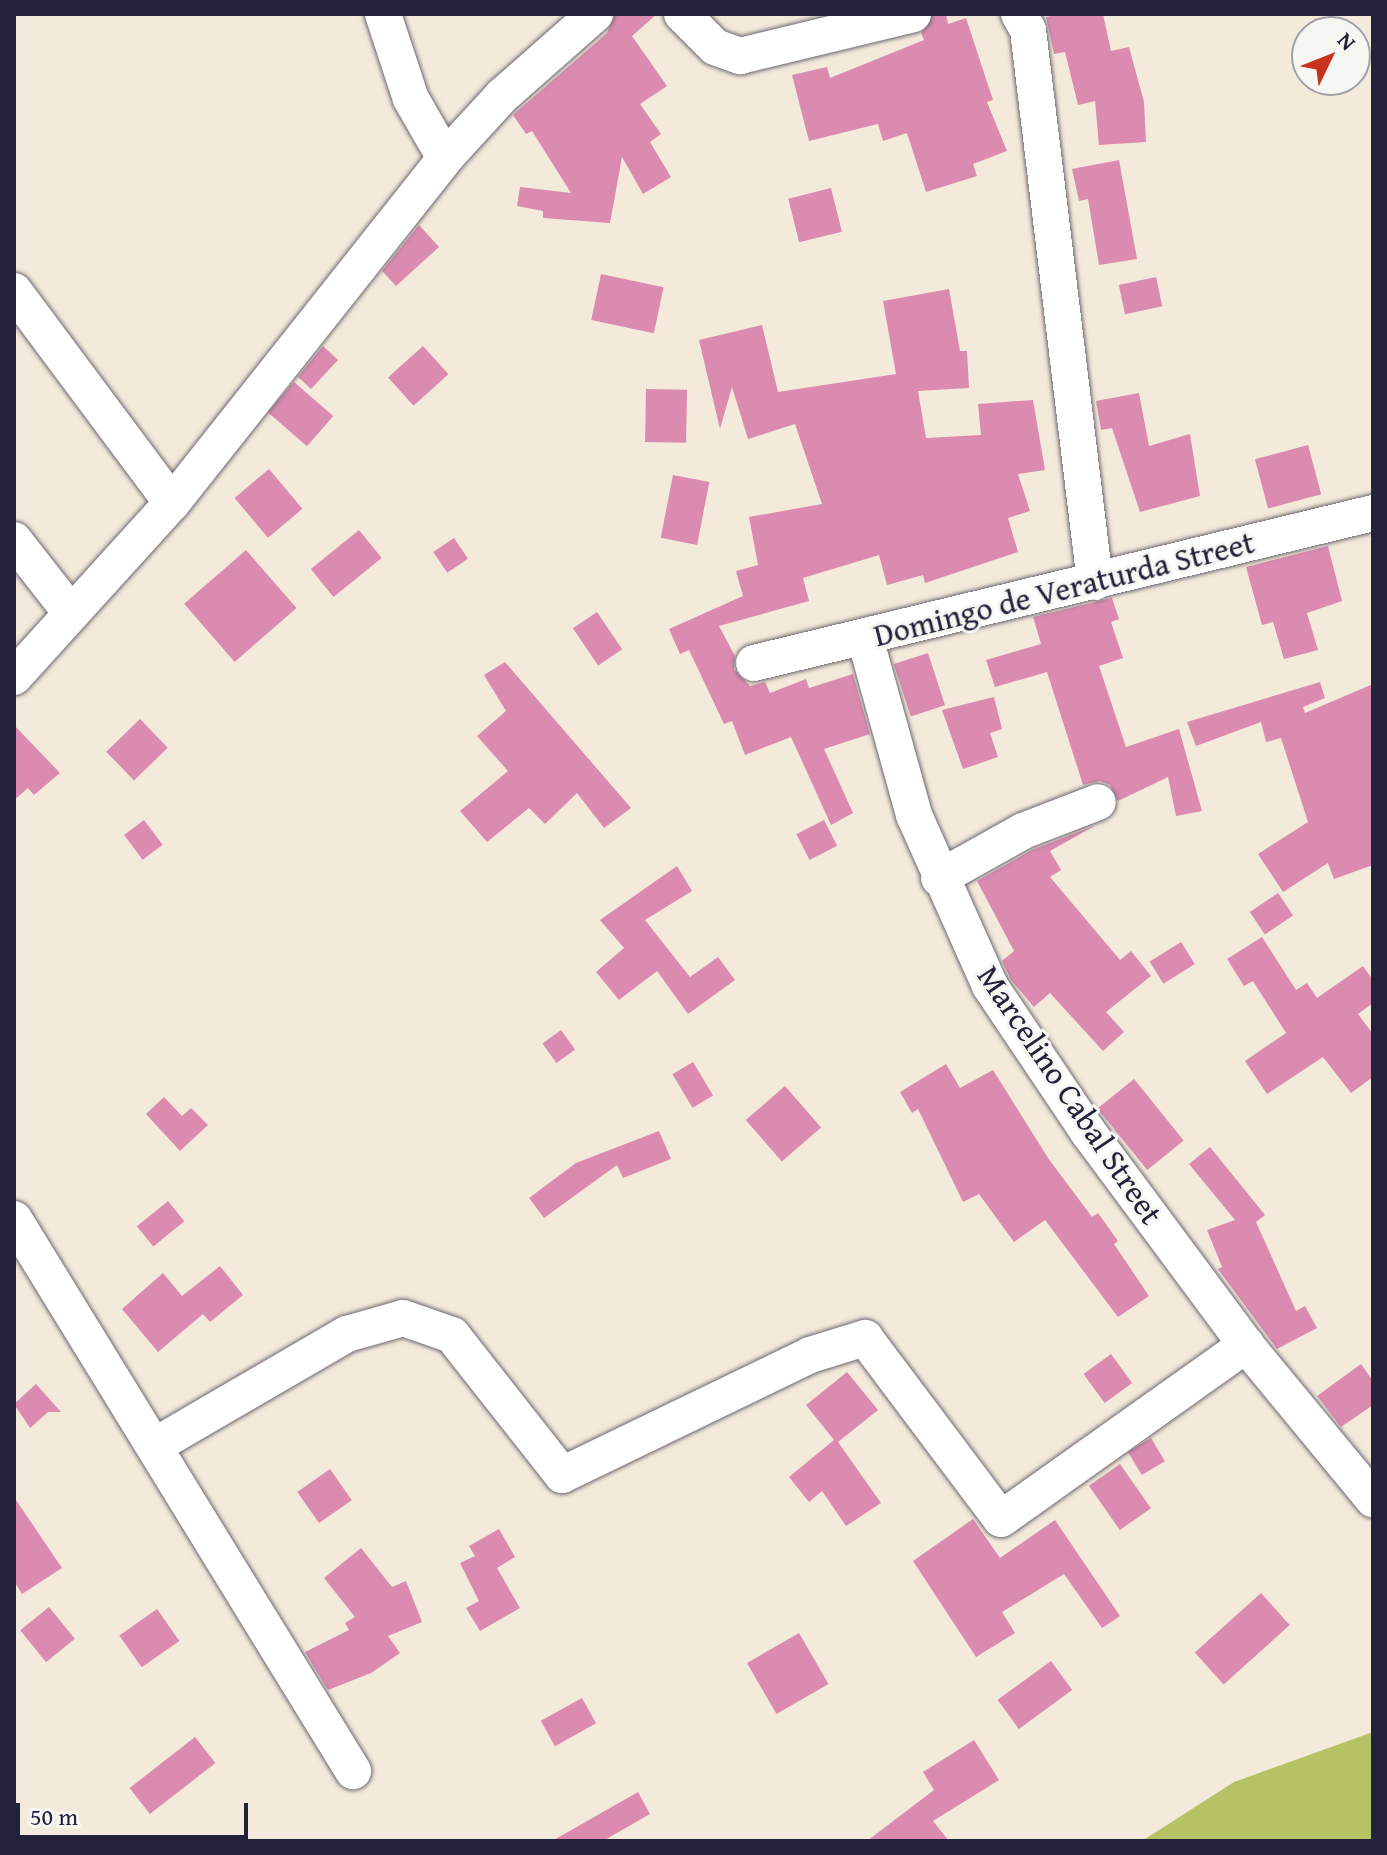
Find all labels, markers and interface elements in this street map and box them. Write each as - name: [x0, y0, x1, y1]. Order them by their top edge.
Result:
- north arrow: [1291, 16, 1371, 96]
- text: N: [1330, 25, 1364, 57]
- street label: Domingo de Veraturda Street: [870, 523, 1258, 655]
- street label: Marcelino Cabal Street: [969, 958, 1171, 1232]
- scale bar: [20, 1787, 252, 1837]
- text: 50 m: [30, 1799, 78, 1834]

